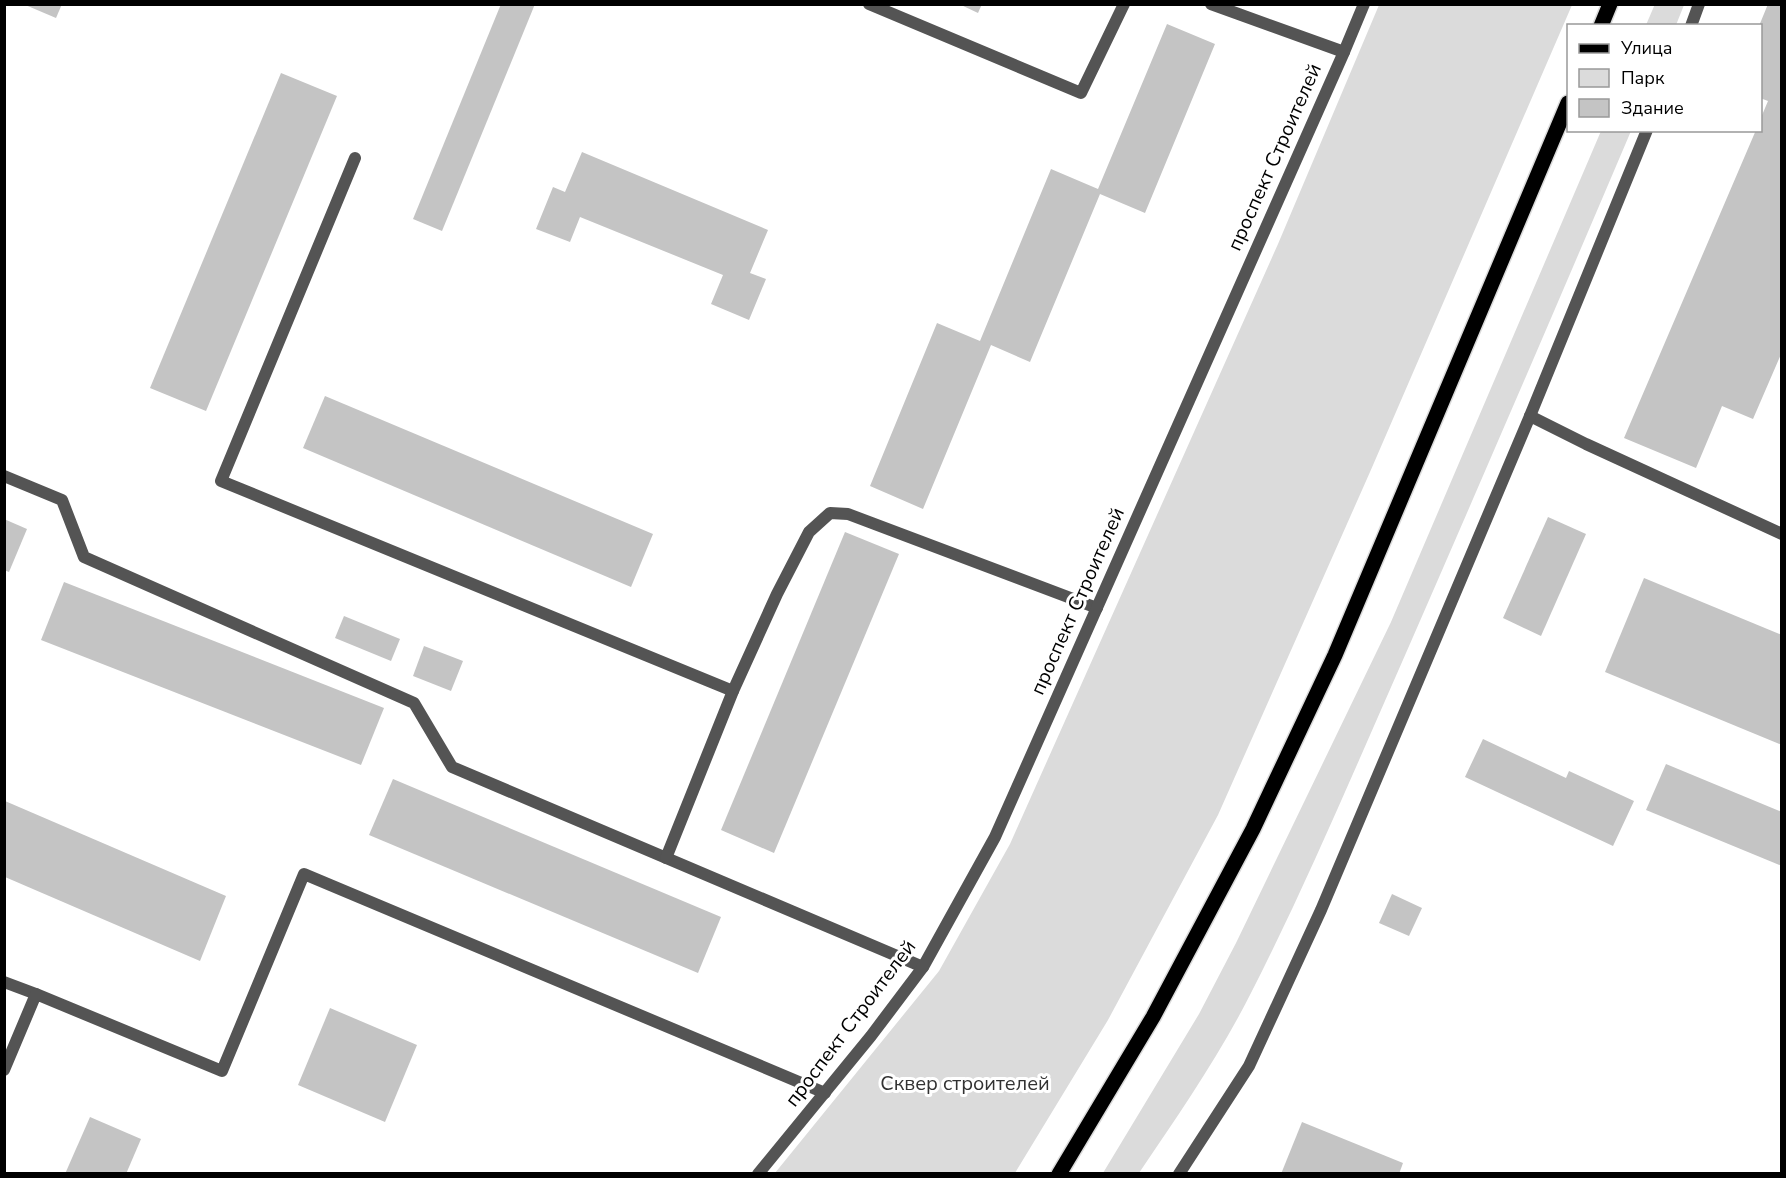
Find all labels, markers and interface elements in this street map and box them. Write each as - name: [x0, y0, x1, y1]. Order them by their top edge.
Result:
- legend: [1567, 24, 1762, 132]
- text: Улица: [1620, 36, 1672, 60]
- street label: проспект Строителей: [1221, 59, 1328, 255]
- text: Парк: [1621, 66, 1665, 90]
- text: Здание: [1621, 96, 1684, 120]
- street label: проспект Строителей: [1024, 503, 1131, 699]
- street label: проспект Строителей: [779, 934, 922, 1112]
- park label: Cквер cтроителей: [880, 1070, 1050, 1097]

